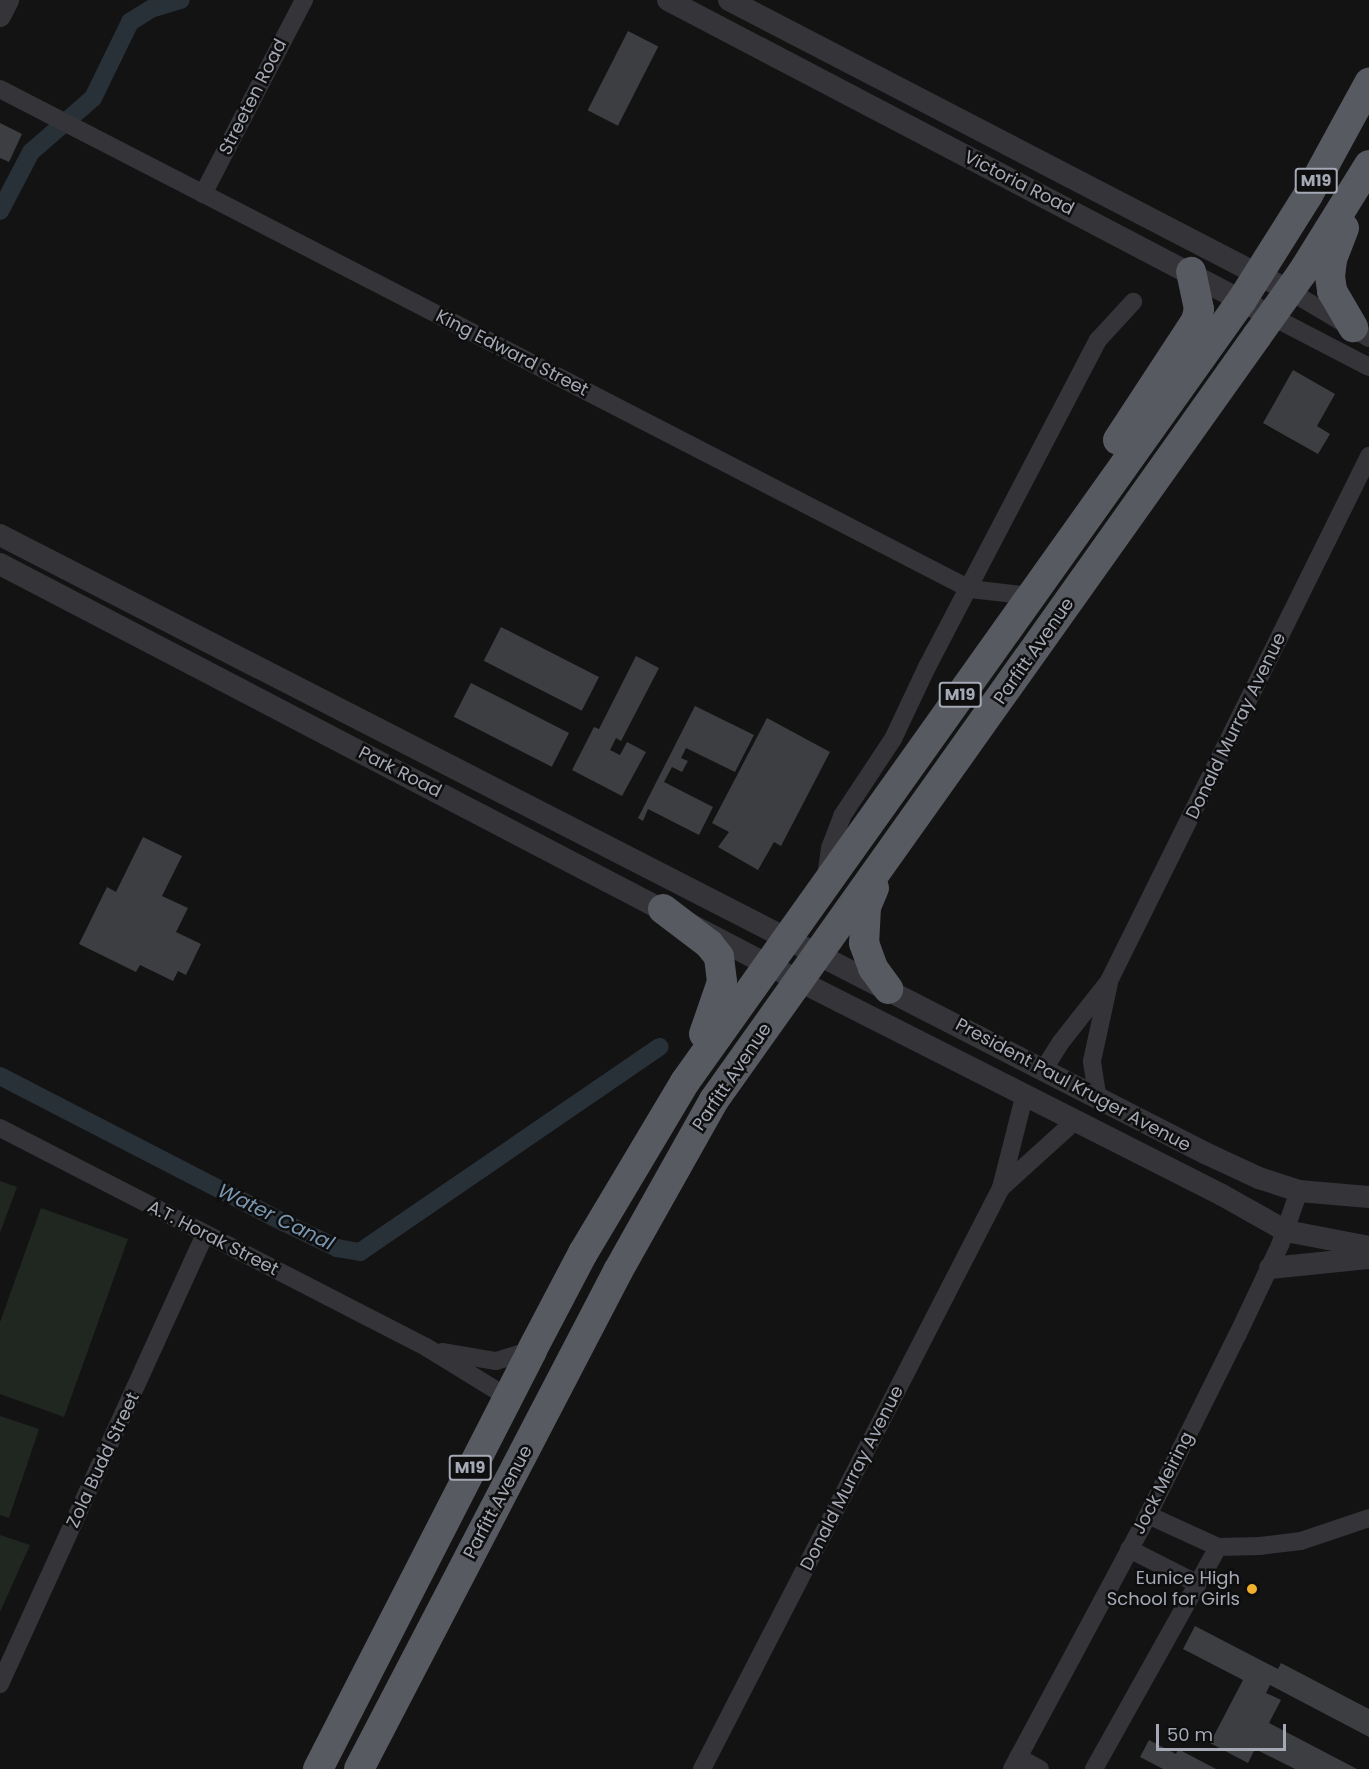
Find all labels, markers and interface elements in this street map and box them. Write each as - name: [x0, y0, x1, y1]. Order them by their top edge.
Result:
- street label: Streeten Road: [215, 36, 291, 158]
- street label: Victoria Road: [960, 146, 1078, 220]
- road number: M19: [1294, 168, 1338, 194]
- street label: King Edward Street: [432, 305, 592, 401]
- street label: Parfitt Avenue: [989, 594, 1079, 708]
- street label: Donald Murray Avenue: [1181, 629, 1291, 823]
- road number: M19: [938, 682, 982, 708]
- street label: Park Road: [355, 742, 445, 802]
- street label: President Paul Kruger Avenue: [952, 1014, 1194, 1156]
- street label: Parfitt Avenue: [688, 1019, 776, 1135]
- water label: Water Canal: [214, 1179, 338, 1255]
- street label: A.T. Horak Street: [144, 1196, 282, 1280]
- street label: Donald Murray Avenue: [796, 1382, 908, 1574]
- street label: Zola Budd Street: [62, 1389, 144, 1531]
- street label: Jock Meiring: [1128, 1428, 1198, 1538]
- street label: Parfitt Avenue: [459, 1442, 537, 1562]
- road number: M19: [448, 1455, 492, 1481]
- place label: Eunice High School for Girls: [1107, 1568, 1240, 1610]
- marker: Eunice High School for Girls: [1245, 1582, 1259, 1596]
- scale bar: [1159, 1712, 1290, 1750]
- text: 50 m: [1167, 1722, 1213, 1747]

